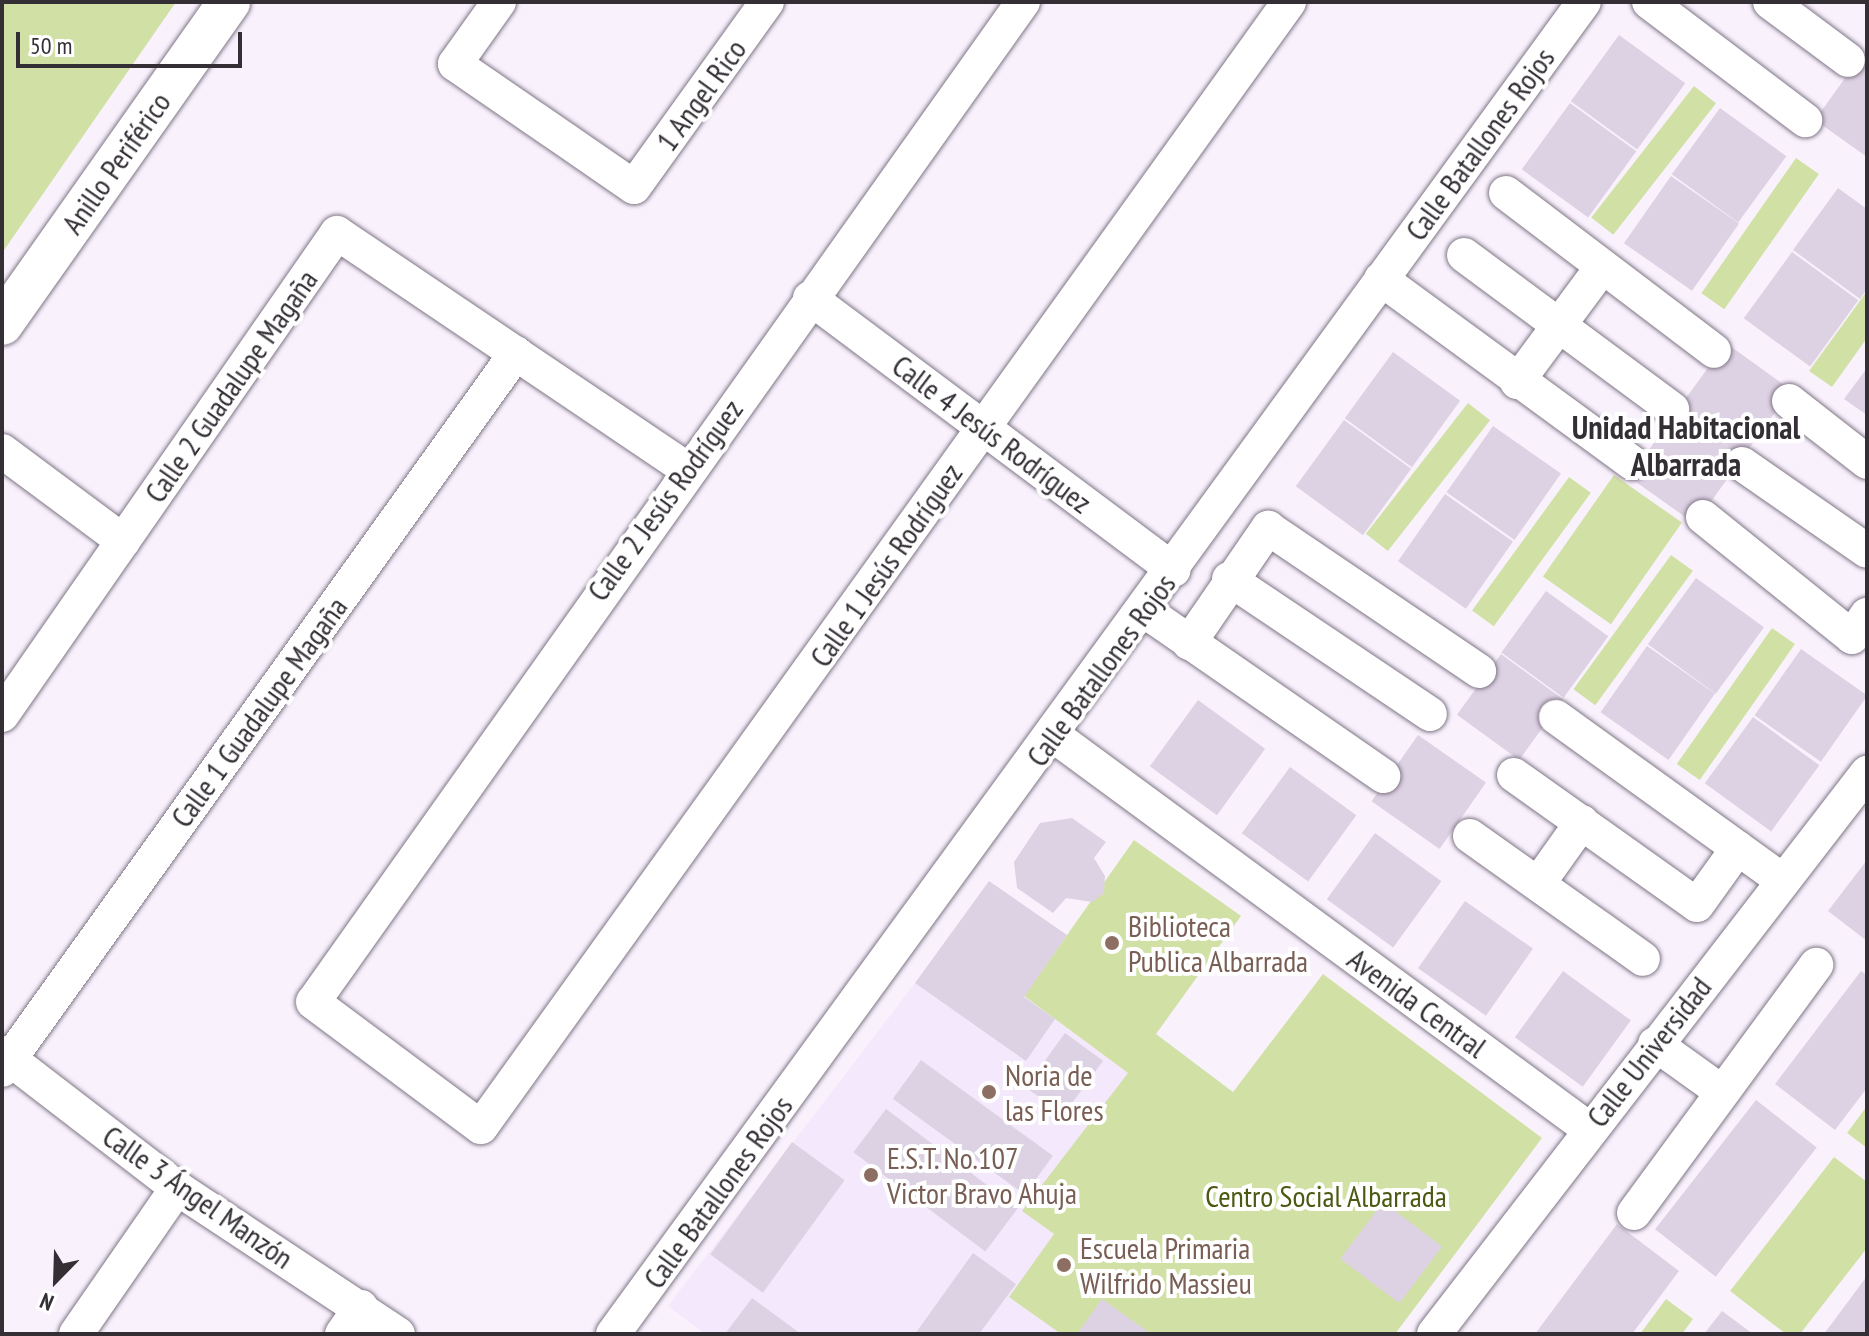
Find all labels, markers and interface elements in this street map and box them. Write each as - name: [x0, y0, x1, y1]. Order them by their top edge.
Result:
- scale bar: [20, 16, 246, 66]
- text: 50 m: [30, 30, 72, 61]
- street label: 1 Angel Rico: [648, 32, 754, 158]
- street label: Calle Batallones Rojos: [1398, 41, 1562, 247]
- street label: Anillo Periférico: [54, 85, 178, 241]
- street label: Calle 2 Guadalupe Magaña: [137, 263, 325, 509]
- street label: Calle 4 Jesús Rodríguez: [885, 347, 1099, 521]
- street label: Calle 2 Jesús Rodríguez: [580, 392, 750, 608]
- district label: Unidad Habitacional Albarrada: [1572, 409, 1800, 484]
- street label: Calle 1 Jesús Rodríguez: [802, 456, 970, 674]
- street label: Calle Batallones Rojos: [1019, 567, 1183, 773]
- street label: Calle 1 Guadalupe Magaña: [163, 590, 355, 834]
- place label: Biblioteca Publica Albarrada: [1128, 908, 1309, 978]
- marker: Biblioteca Publica Albarrada: [1103, 934, 1121, 952]
- street label: Avenida Central: [1341, 941, 1493, 1065]
- street label: Calle Universidad: [1579, 970, 1719, 1134]
- place label: Noria de las Flores: [1005, 1057, 1104, 1128]
- marker: Noria de las Flores: [980, 1083, 998, 1101]
- street label: Calle Batallones Rojos: [636, 1089, 800, 1295]
- street label: Calle 3 Ángel Manzón: [96, 1118, 300, 1276]
- place label: E.S.T. No.107 Victor Bravo Ahuja: [887, 1140, 1078, 1210]
- marker: E.S.T. No.107 Victor Bravo Ahuja: [862, 1166, 880, 1184]
- park label: Centro Social Albarrada: [1205, 1178, 1447, 1214]
- place label: Escuela Primaria Wilfrido Massieu: [1080, 1230, 1252, 1300]
- north arrow: [16, 1240, 96, 1320]
- marker: Escuela Primaria Wilfrido Massieu: [1055, 1256, 1073, 1274]
- text: N: [36, 1287, 58, 1317]

